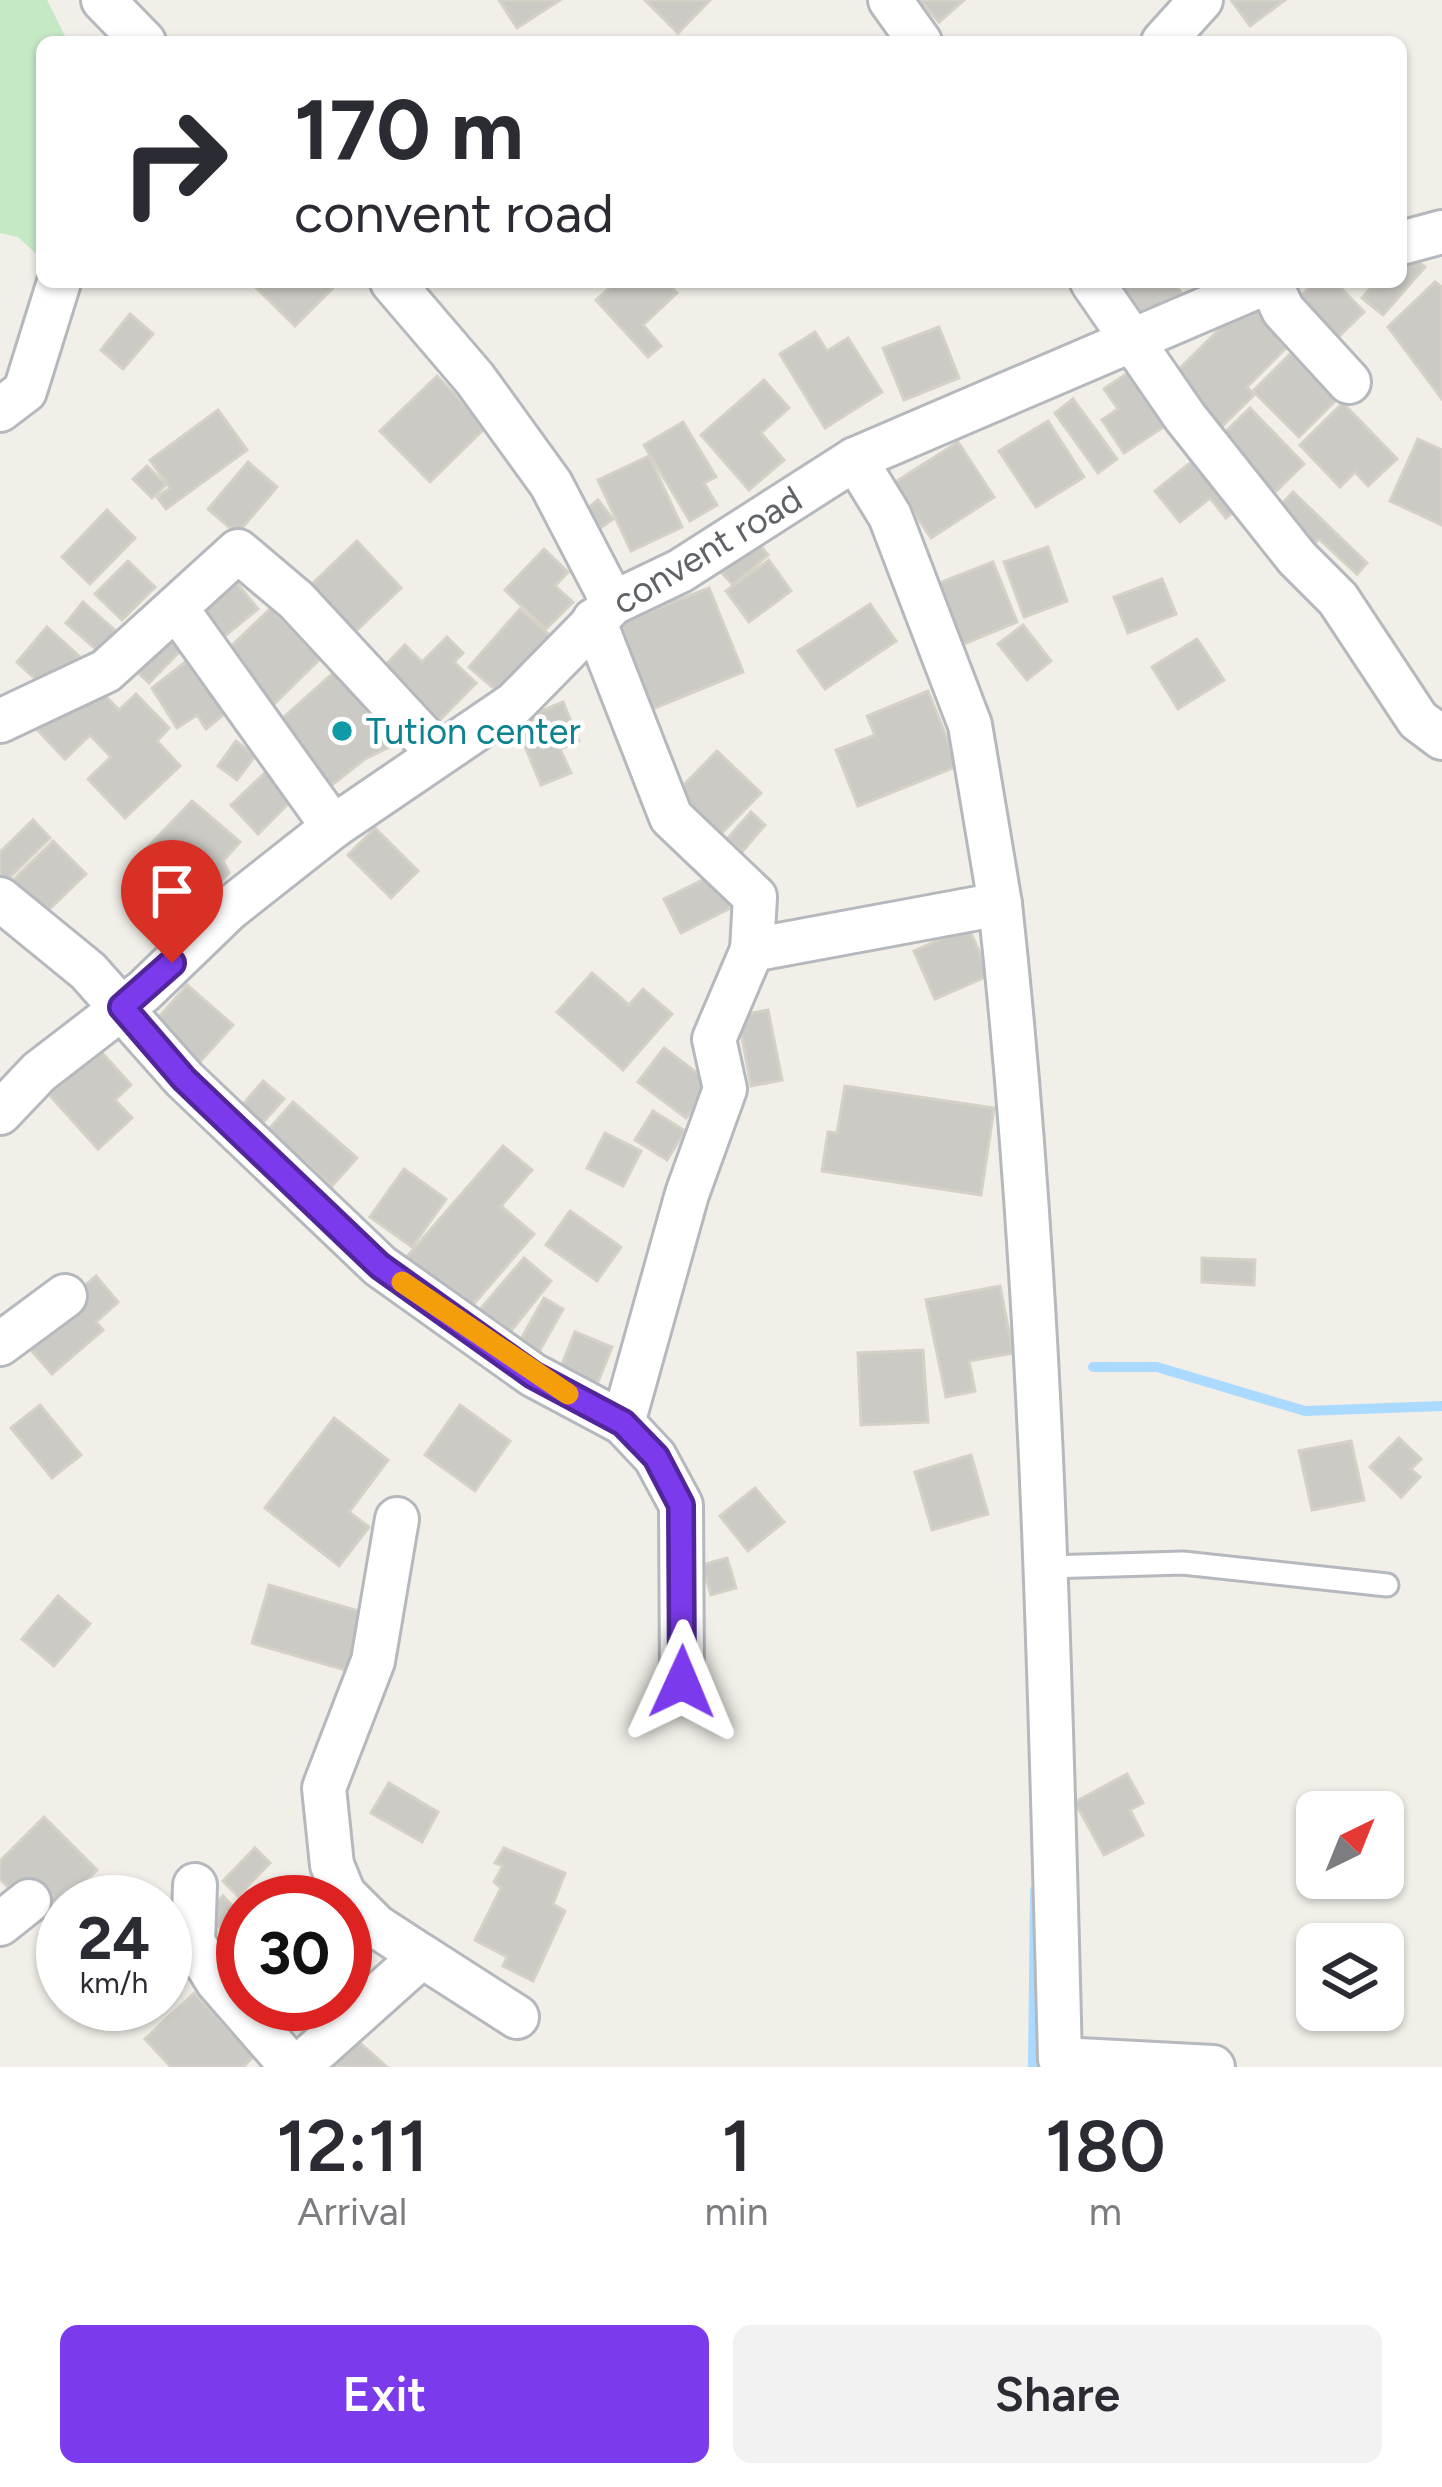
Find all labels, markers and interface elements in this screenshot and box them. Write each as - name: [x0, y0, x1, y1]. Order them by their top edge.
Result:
- text: 170 m: [294, 79, 524, 180]
- icon: right: [96, 84, 252, 240]
- text: convent road: [294, 181, 614, 246]
- street label: convent road: [605, 477, 809, 623]
- place label: Tution center: [366, 710, 581, 753]
- marker: Tution center: [329, 718, 355, 744]
- pin: [121, 840, 223, 963]
- icon: arrive: [139, 858, 205, 924]
- position arrow: [619, 1619, 745, 1745]
- north arrow: [1296, 1791, 1404, 1899]
- map controls: [1296, 1791, 1404, 2031]
- speed limit sign: 30: [216, 1875, 372, 2031]
- text: 24: [78, 1902, 150, 1974]
- button: layers: [1296, 1923, 1404, 2031]
- text: km/h: [80, 1964, 148, 2001]
- text: 12:11: [276, 2103, 428, 2189]
- text: 1: [721, 2103, 752, 2189]
- text: 180: [1045, 2103, 1166, 2189]
- text: Arrival: [297, 2188, 407, 2235]
- text: min: [705, 2188, 769, 2235]
- text: m: [1089, 2188, 1122, 2235]
- button: Exit: [60, 2325, 709, 2463]
- button: Share: [733, 2325, 1382, 2463]

